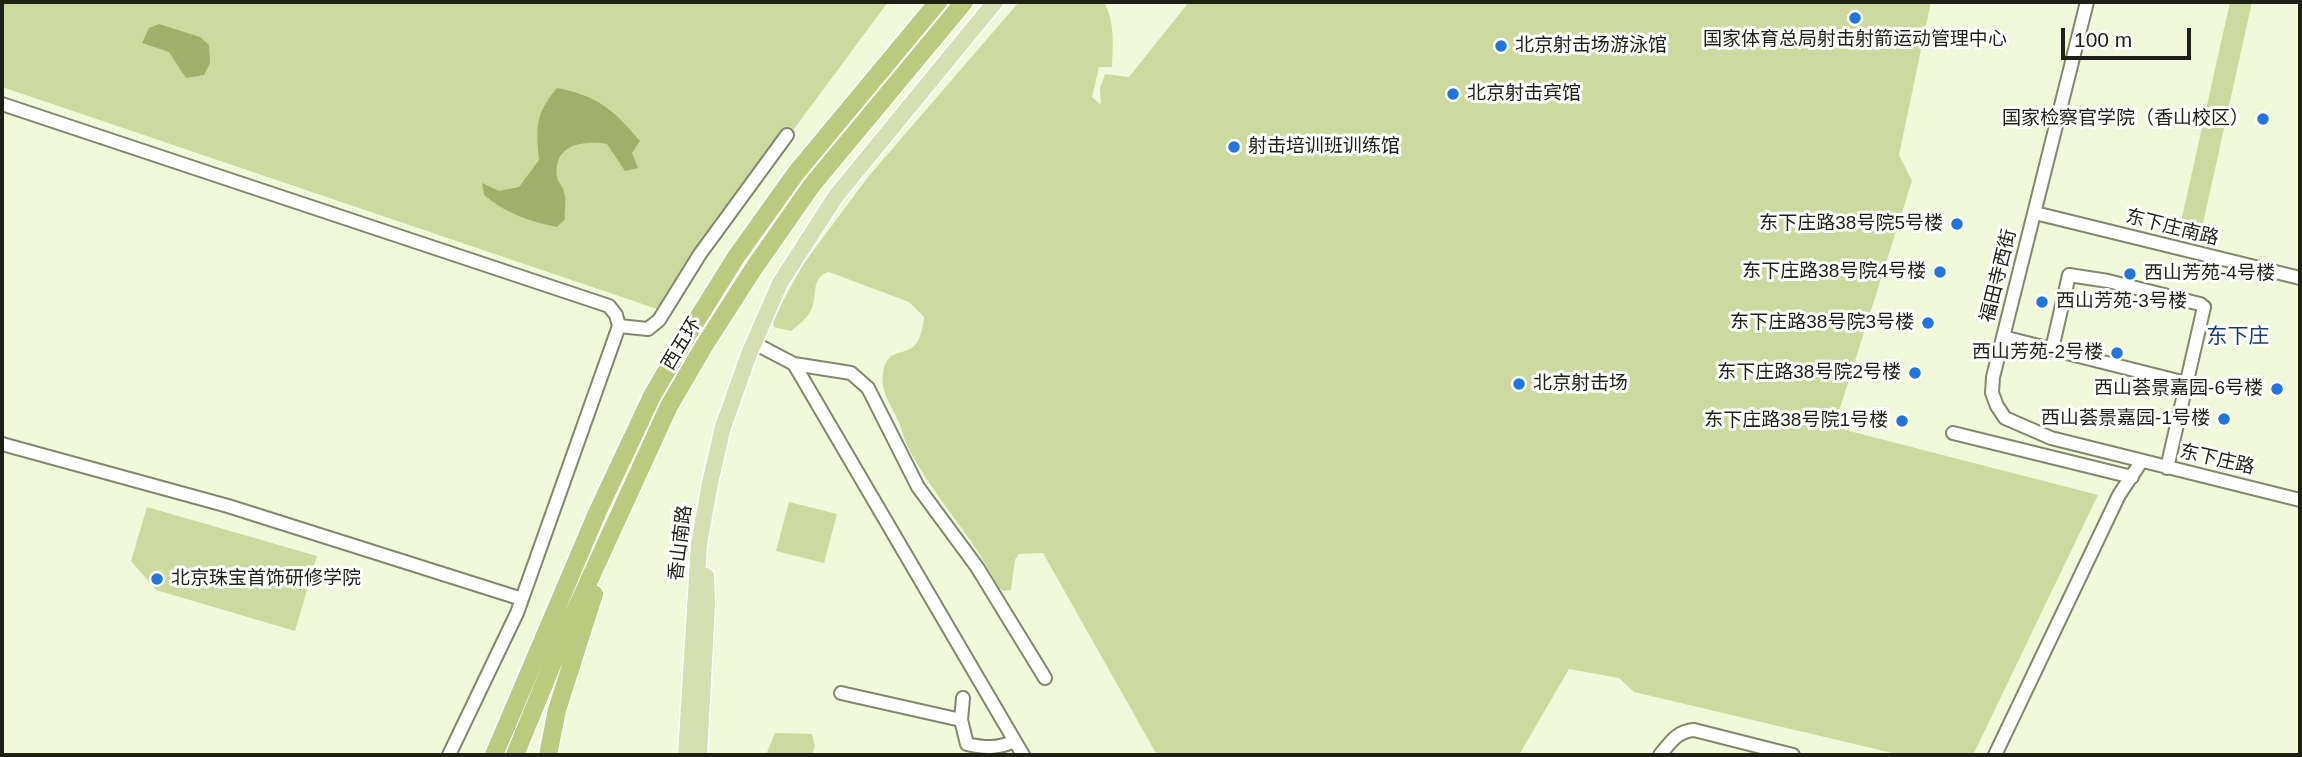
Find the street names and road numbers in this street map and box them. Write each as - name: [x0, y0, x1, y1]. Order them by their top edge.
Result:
- street label: 东下庄南路: [2123, 205, 2221, 251]
- street label: 福田寺西街: [1976, 227, 2022, 325]
- street label: 西五环: [658, 314, 706, 374]
- street label: 东下庄路: [2177, 440, 2257, 480]
- street label: 香山南路: [665, 504, 697, 582]

